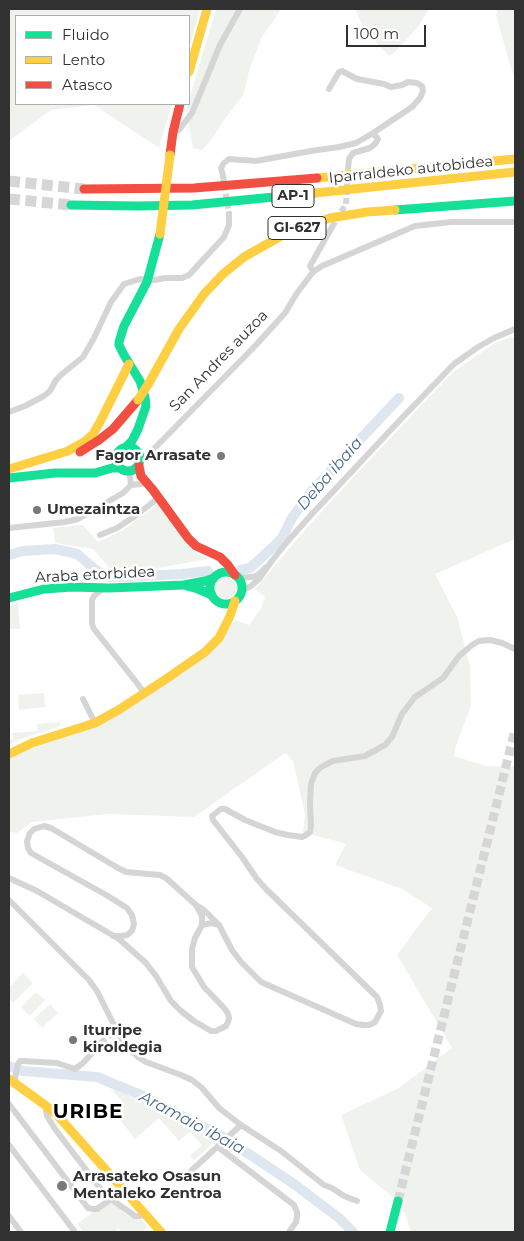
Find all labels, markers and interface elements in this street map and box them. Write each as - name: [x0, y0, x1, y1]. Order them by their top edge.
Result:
- legend: [15, 15, 190, 105]
- scale bar: [349, 15, 429, 47]
- text: 100 m: [354, 24, 399, 43]
- text: Fluido: [62, 25, 109, 44]
- text: Lento: [62, 50, 105, 69]
- text: Atasco: [62, 75, 112, 94]
- street label: Iparraldeko autobidea: [328, 152, 494, 188]
- road number: AP-1: [272, 185, 314, 208]
- road number: GI-627: [268, 217, 326, 240]
- street label: San Andres auzoa: [166, 307, 272, 415]
- water label: Deba ibaia: [293, 434, 367, 514]
- place label: Fagor Arrasate: [95, 447, 211, 465]
- marker: Fagor Arrasate: [215, 450, 227, 462]
- place label: Umezaintza: [47, 501, 140, 519]
- marker: Umezaintza: [31, 504, 43, 516]
- street label: Araba etorbidea: [35, 563, 155, 587]
- place label: Iturripe kiroldegia: [83, 1022, 162, 1057]
- marker: Iturripe kiroldegia: [67, 1034, 79, 1046]
- water label: Aramaio ibaia: [136, 1087, 248, 1159]
- district label: URIBE: [52, 1100, 124, 1124]
- place label: Arrasateko Osasun Mentaleko Zentroa: [73, 1168, 222, 1203]
- marker: Arrasateko Osasun Mentaleko Zentroa: [55, 1179, 69, 1193]

